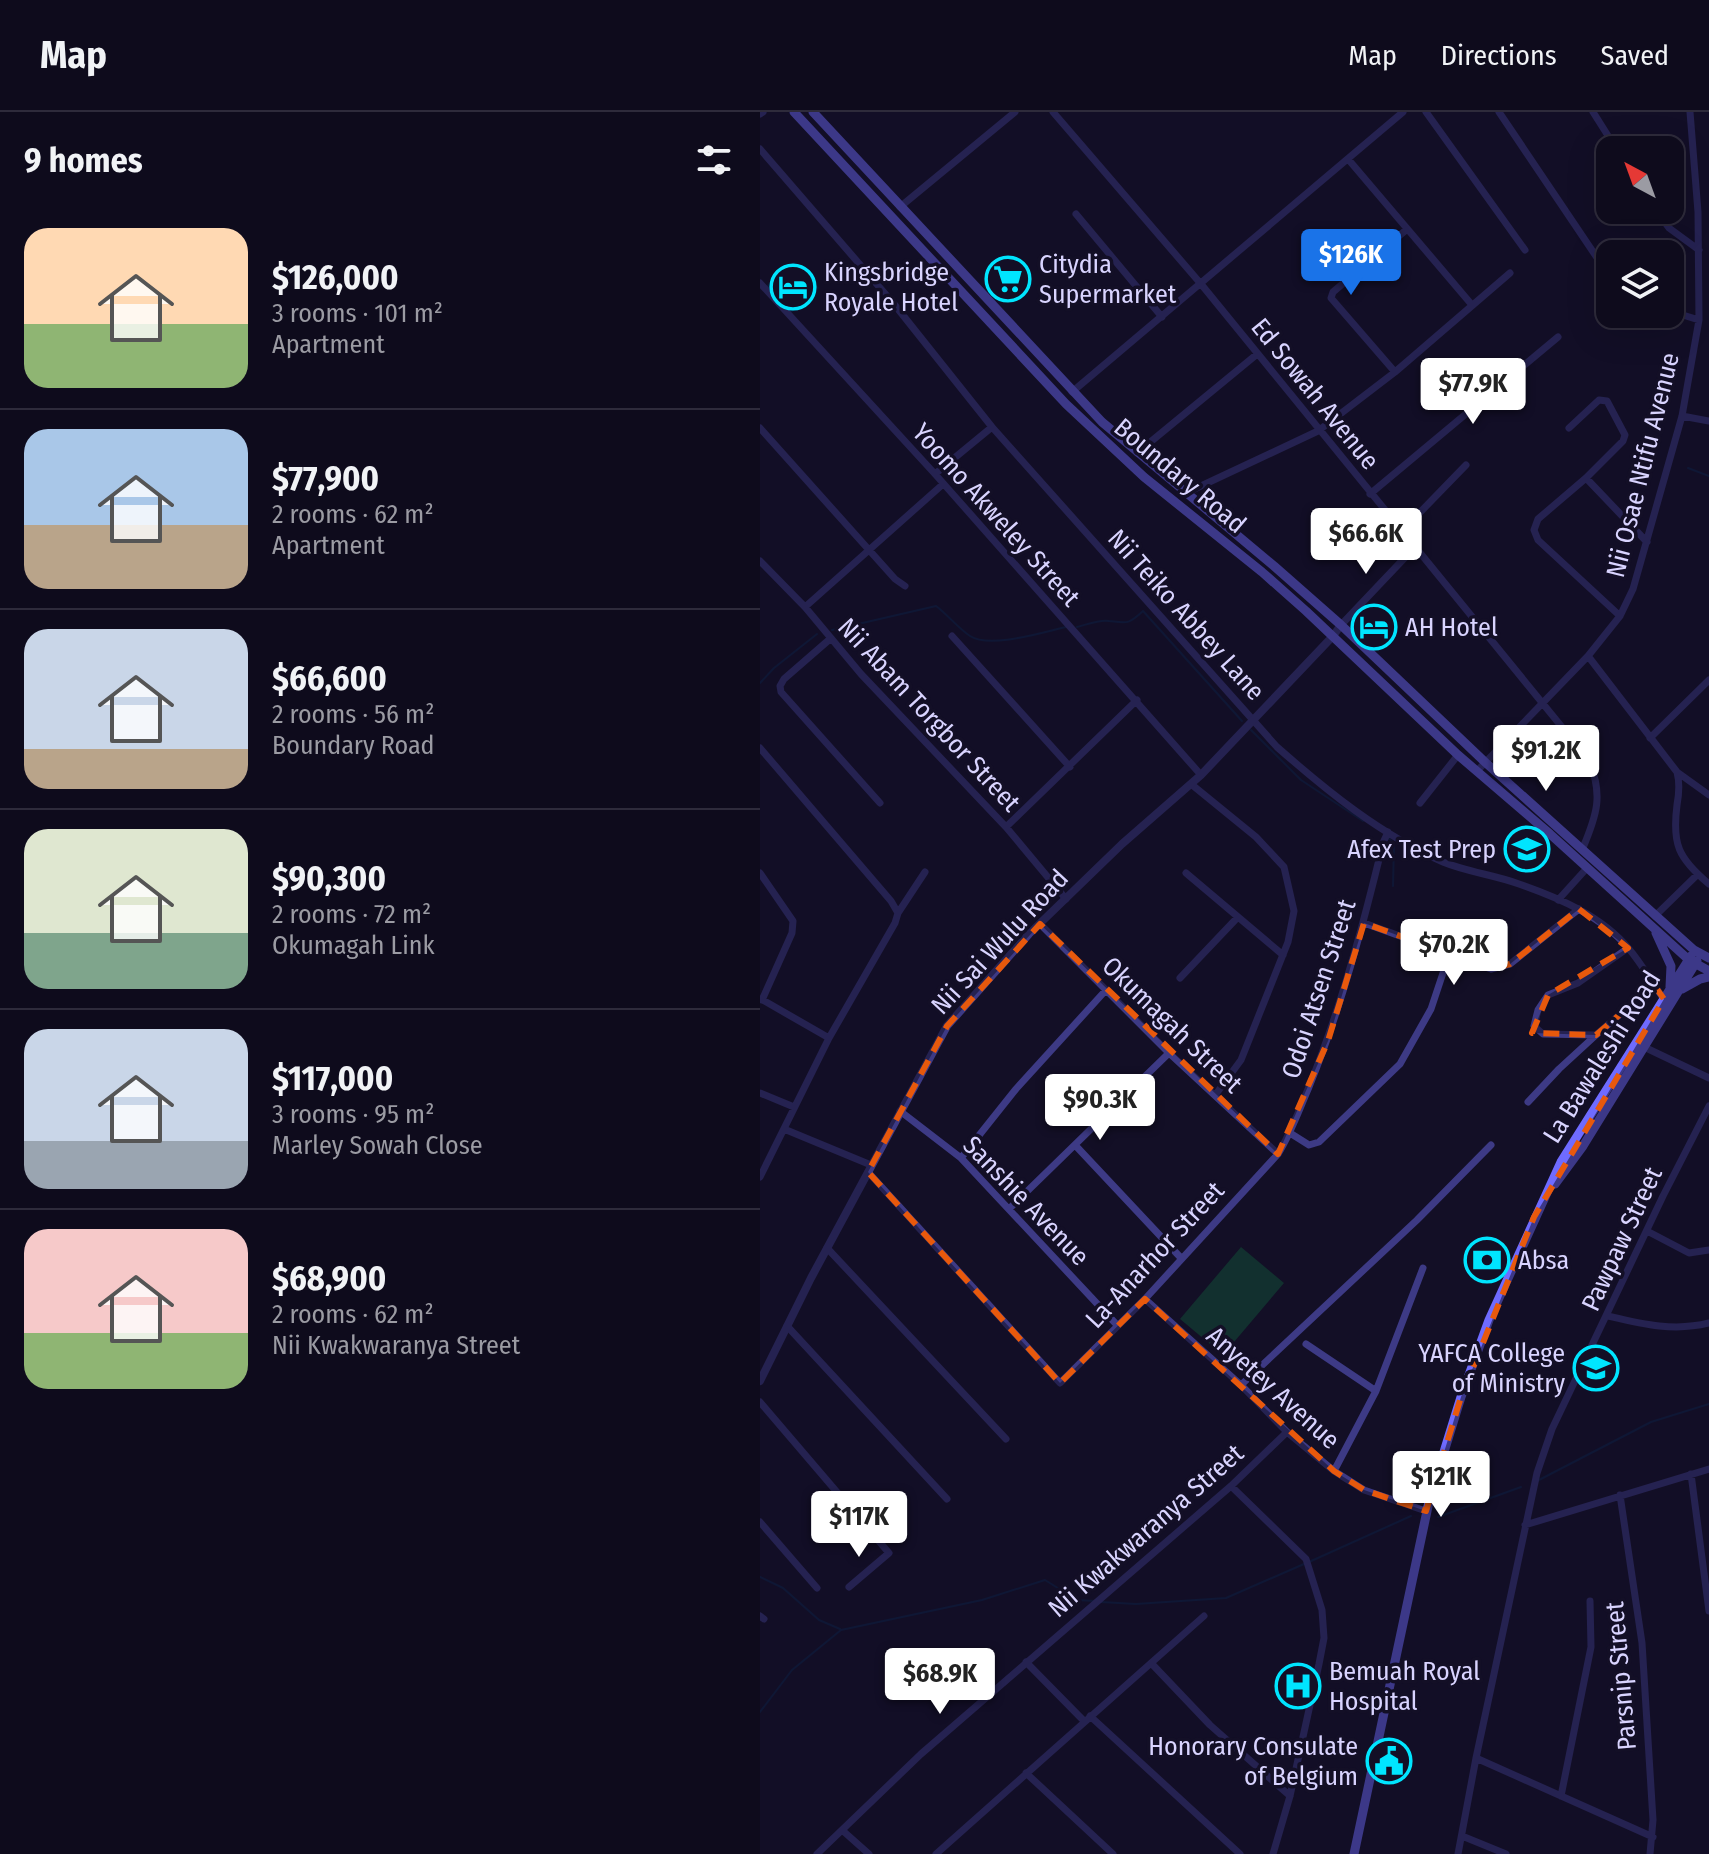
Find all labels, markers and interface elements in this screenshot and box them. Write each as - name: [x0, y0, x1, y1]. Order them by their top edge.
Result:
- text: Map: [40, 32, 107, 78]
- text: Map: [1348, 39, 1397, 72]
- text: Directions: [1441, 39, 1557, 72]
- text: Saved: [1601, 39, 1669, 72]
- north arrow: [1596, 136, 1684, 224]
- map controls: [1596, 136, 1684, 328]
- icon: filters: [692, 138, 736, 182]
- text: 9 homes: [24, 140, 143, 181]
- pin: $126K: [1295, 229, 1407, 297]
- text: $126K: [1319, 239, 1383, 270]
- button: layers: [1596, 240, 1684, 328]
- place label: Citydia Supermarket: [1039, 249, 1177, 310]
- supermarket icon: Citydia Supermarket: [984, 255, 1032, 303]
- text: $126,000: [272, 257, 399, 298]
- place label: Kingsbridge Royale Hotel: [824, 257, 958, 318]
- icon: home: [88, 260, 184, 356]
- hotel icon: Kingsbridge Royale Hotel: [769, 263, 817, 311]
- text: 3 rooms · 101 m²: [272, 298, 443, 329]
- street label: Ed Sowah Avenue: [1245, 312, 1385, 476]
- text: Apartment: [272, 329, 385, 360]
- street label: Nii Osae Ntifu Avenue: [1600, 349, 1686, 581]
- pin: $77.9K: [1408, 358, 1538, 426]
- text: $77.9K: [1439, 368, 1507, 399]
- street label: Boundary Road: [1108, 412, 1252, 540]
- street label: Yoomo Akweley Street: [906, 417, 1087, 613]
- text: $77,900: [272, 458, 379, 499]
- icon: home: [88, 461, 184, 557]
- text: 2 rooms · 62 m²: [272, 499, 434, 530]
- pin: $66.6K: [1301, 508, 1431, 576]
- text: $66.6K: [1329, 518, 1403, 549]
- street label: Nii Teiko Abbey Lane: [1101, 523, 1271, 707]
- text: Apartment: [272, 530, 385, 561]
- hotel icon: AH Hotel: [1350, 603, 1398, 651]
- street label: Nii Abam Torgbor Street: [831, 612, 1027, 818]
- place label: AH Hotel: [1405, 612, 1498, 643]
- text: $66,600: [272, 658, 387, 699]
- icon: home: [88, 661, 184, 757]
- text: 2 rooms · 56 m²: [272, 699, 434, 730]
- pin: $91.2K: [1481, 725, 1611, 793]
- text: Boundary Road: [272, 730, 435, 761]
- text: $91.2K: [1511, 735, 1581, 766]
- school or university icon: Afex Test Prep: [1503, 825, 1551, 873]
- place label: Afex Test Prep: [1347, 834, 1496, 865]
- text: $90,300: [272, 858, 386, 899]
- icon: home: [88, 861, 184, 957]
- street label: Nii Sai Wulu Road: [925, 863, 1075, 1021]
- street label: Odoi Atsen Street: [1275, 895, 1363, 1082]
- text: 2 rooms · 72 m²: [272, 899, 431, 930]
- pin: $70.2K: [1389, 919, 1519, 987]
- text: $70.2K: [1419, 929, 1489, 960]
- text: Okumagah Link: [272, 930, 435, 961]
- street label: Okumagah Street: [1096, 950, 1249, 1100]
- street label: La Bawaleshi Road: [1537, 965, 1667, 1149]
- text: $117,000: [272, 1058, 393, 1099]
- icon: home: [88, 1061, 184, 1157]
- pin: $90.3K: [1035, 1074, 1165, 1142]
- text: $90.3K: [1063, 1084, 1137, 1115]
- text: 3 rooms · 95 m²: [272, 1099, 434, 1130]
- text: Marley Sowah Close: [272, 1130, 483, 1161]
- street label: Sanshie Avenue: [957, 1130, 1095, 1272]
- street label: Pawpaw Street: [1575, 1162, 1669, 1316]
- street label: La-Anarhor Street: [1079, 1175, 1231, 1335]
- bank icon: Absa: [1463, 1236, 1511, 1284]
- place label: Absa: [1518, 1245, 1569, 1276]
- text: $68,900: [272, 1258, 386, 1299]
- icon: home: [88, 1261, 184, 1357]
- text: 2 rooms · 62 m²: [272, 1299, 434, 1330]
- street label: Anyetey Avenue: [1200, 1320, 1346, 1456]
- text: Nii Kwakwaranya Street: [272, 1330, 520, 1361]
- place label: YAFCA College of Ministry: [1418, 1338, 1565, 1399]
- school or university icon: YAFCA College of Ministry: [1572, 1344, 1620, 1392]
- street label: Nii Kwakwaranya Street: [1042, 1438, 1250, 1624]
- pin: $121K: [1385, 1451, 1497, 1519]
- text: $121K: [1411, 1461, 1471, 1492]
- pin: $117K: [803, 1491, 915, 1559]
- text: $117K: [829, 1501, 889, 1532]
- street label: Parsnip Street: [1599, 1600, 1643, 1752]
- pin: $68.9K: [875, 1648, 1005, 1716]
- place label: Bemuah Royal Hospital: [1329, 1656, 1480, 1717]
- text: $68.9K: [903, 1658, 977, 1689]
- hospital icon: Bemuah Royal Hospital: [1274, 1662, 1322, 1710]
- place label: Honorary Consulate of Belgium: [1148, 1731, 1358, 1792]
- public building icon: Honorary Consulate of Belgium: [1365, 1737, 1413, 1785]

